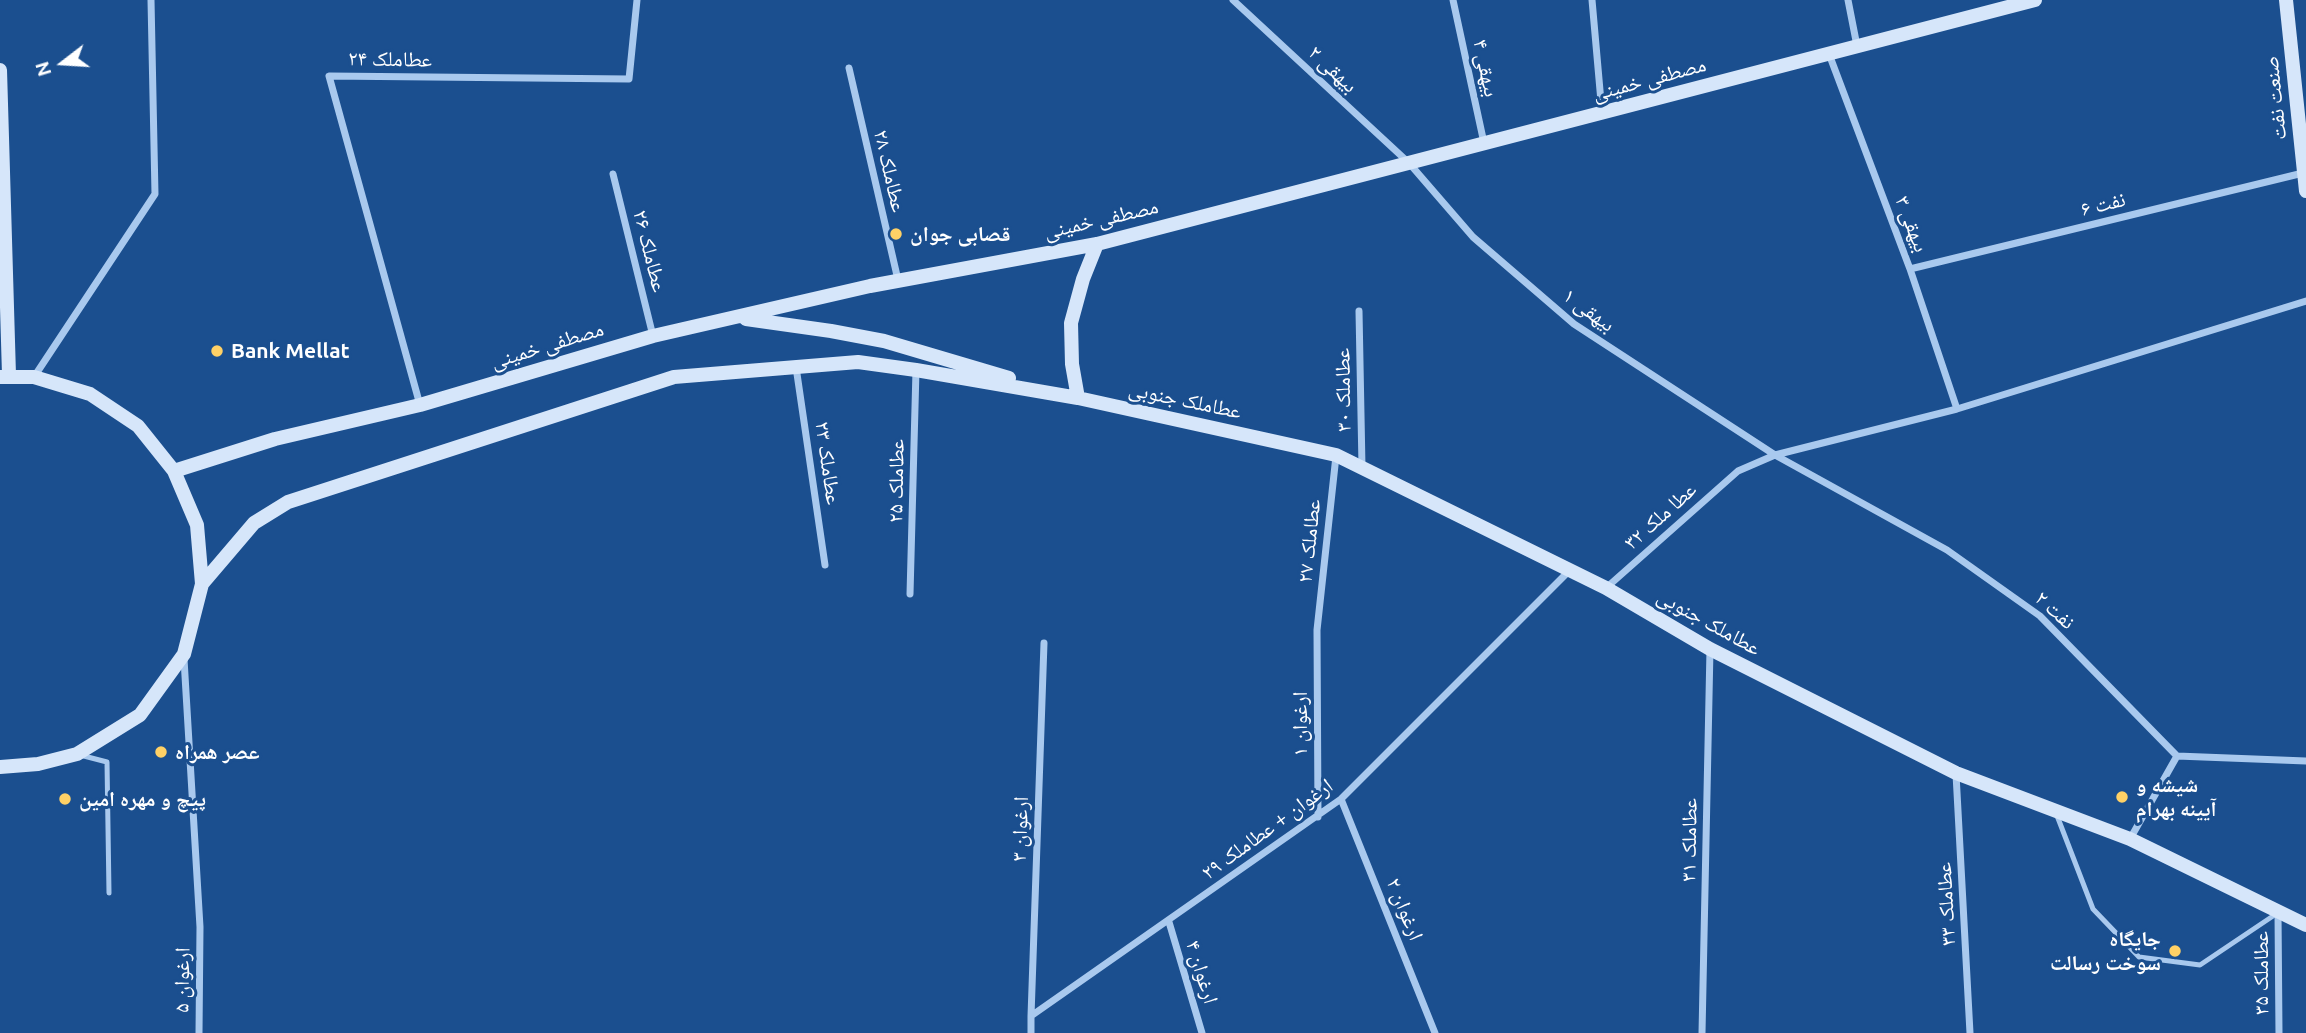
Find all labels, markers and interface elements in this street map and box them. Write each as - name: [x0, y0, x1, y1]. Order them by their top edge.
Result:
- north arrow: [28, 28, 98, 98]
- street label: بیهقی ۴: [1468, 37, 1504, 99]
- street label: بیهقی ۲: [1303, 40, 1363, 98]
- street label: عطاملک ۲۴: [348, 46, 432, 72]
- street label: مصطفی خمینی: [1589, 52, 1709, 106]
- street label: صنعت نفت: [2258, 55, 2292, 141]
- text: N: [30, 59, 56, 79]
- street label: عطاملک ۲۸: [868, 127, 912, 215]
- street label: نفت ۶: [2078, 186, 2128, 222]
- street label: بیهقی ۳: [1890, 192, 1934, 256]
- street label: مصطفی خمینی: [1041, 194, 1161, 244]
- street label: عطاملک ۲۶: [628, 207, 672, 295]
- place label: قصابی جوان: [910, 221, 1011, 247]
- marker: قصابی جوان: [888, 226, 904, 242]
- street label: بیهقی ۱: [1558, 283, 1620, 337]
- street label: مصطفی خمینی: [488, 316, 606, 374]
- place label: Bank Mellat: [231, 338, 350, 364]
- marker: Bank Mellat: [209, 343, 225, 359]
- street label: عطاملک ۳۰: [1330, 348, 1356, 432]
- street label: عطاملک جنوبی: [1126, 376, 1244, 424]
- street label: عطاملک ۲۳: [810, 420, 846, 506]
- street label: عطاملک ۲۵: [883, 439, 909, 523]
- street label: عطا ملک ۳۲: [1619, 477, 1701, 555]
- street label: عطاملک ۲۷: [1292, 498, 1326, 584]
- street label: عطاملک جنوبی: [1653, 583, 1765, 661]
- street label: نفت ۲: [2030, 585, 2080, 635]
- street label: ارغوان ۱: [1287, 691, 1313, 757]
- place label: عصر همراه: [175, 739, 260, 765]
- marker: عصر همراه: [153, 744, 169, 760]
- place label: شیشه و آیینه بهرام: [2136, 772, 2217, 822]
- street label: ارغوان + عطاملک ۲۹: [1196, 773, 1338, 885]
- place label: پیچ و مهره امین: [79, 786, 206, 812]
- marker: شیشه و آیینه بهرام: [2114, 789, 2130, 805]
- marker: پیچ و مهره امین: [57, 791, 73, 807]
- street label: ارغوان ۳: [1006, 796, 1034, 862]
- street label: عطاملک ۳۱: [1676, 798, 1702, 882]
- street label: عطاملک ۳۳: [1931, 861, 1961, 947]
- street label: ارغوان ۲: [1381, 874, 1429, 944]
- place label: جایگاه سوخت رسالت: [2050, 926, 2161, 976]
- street label: عطاملک ۳۵: [2248, 931, 2274, 1015]
- street label: ارغوان ۴: [1180, 937, 1224, 1007]
- marker: جایگاه سوخت رسالت: [2167, 943, 2183, 959]
- street label: ارغوان ۵: [169, 947, 195, 1013]

